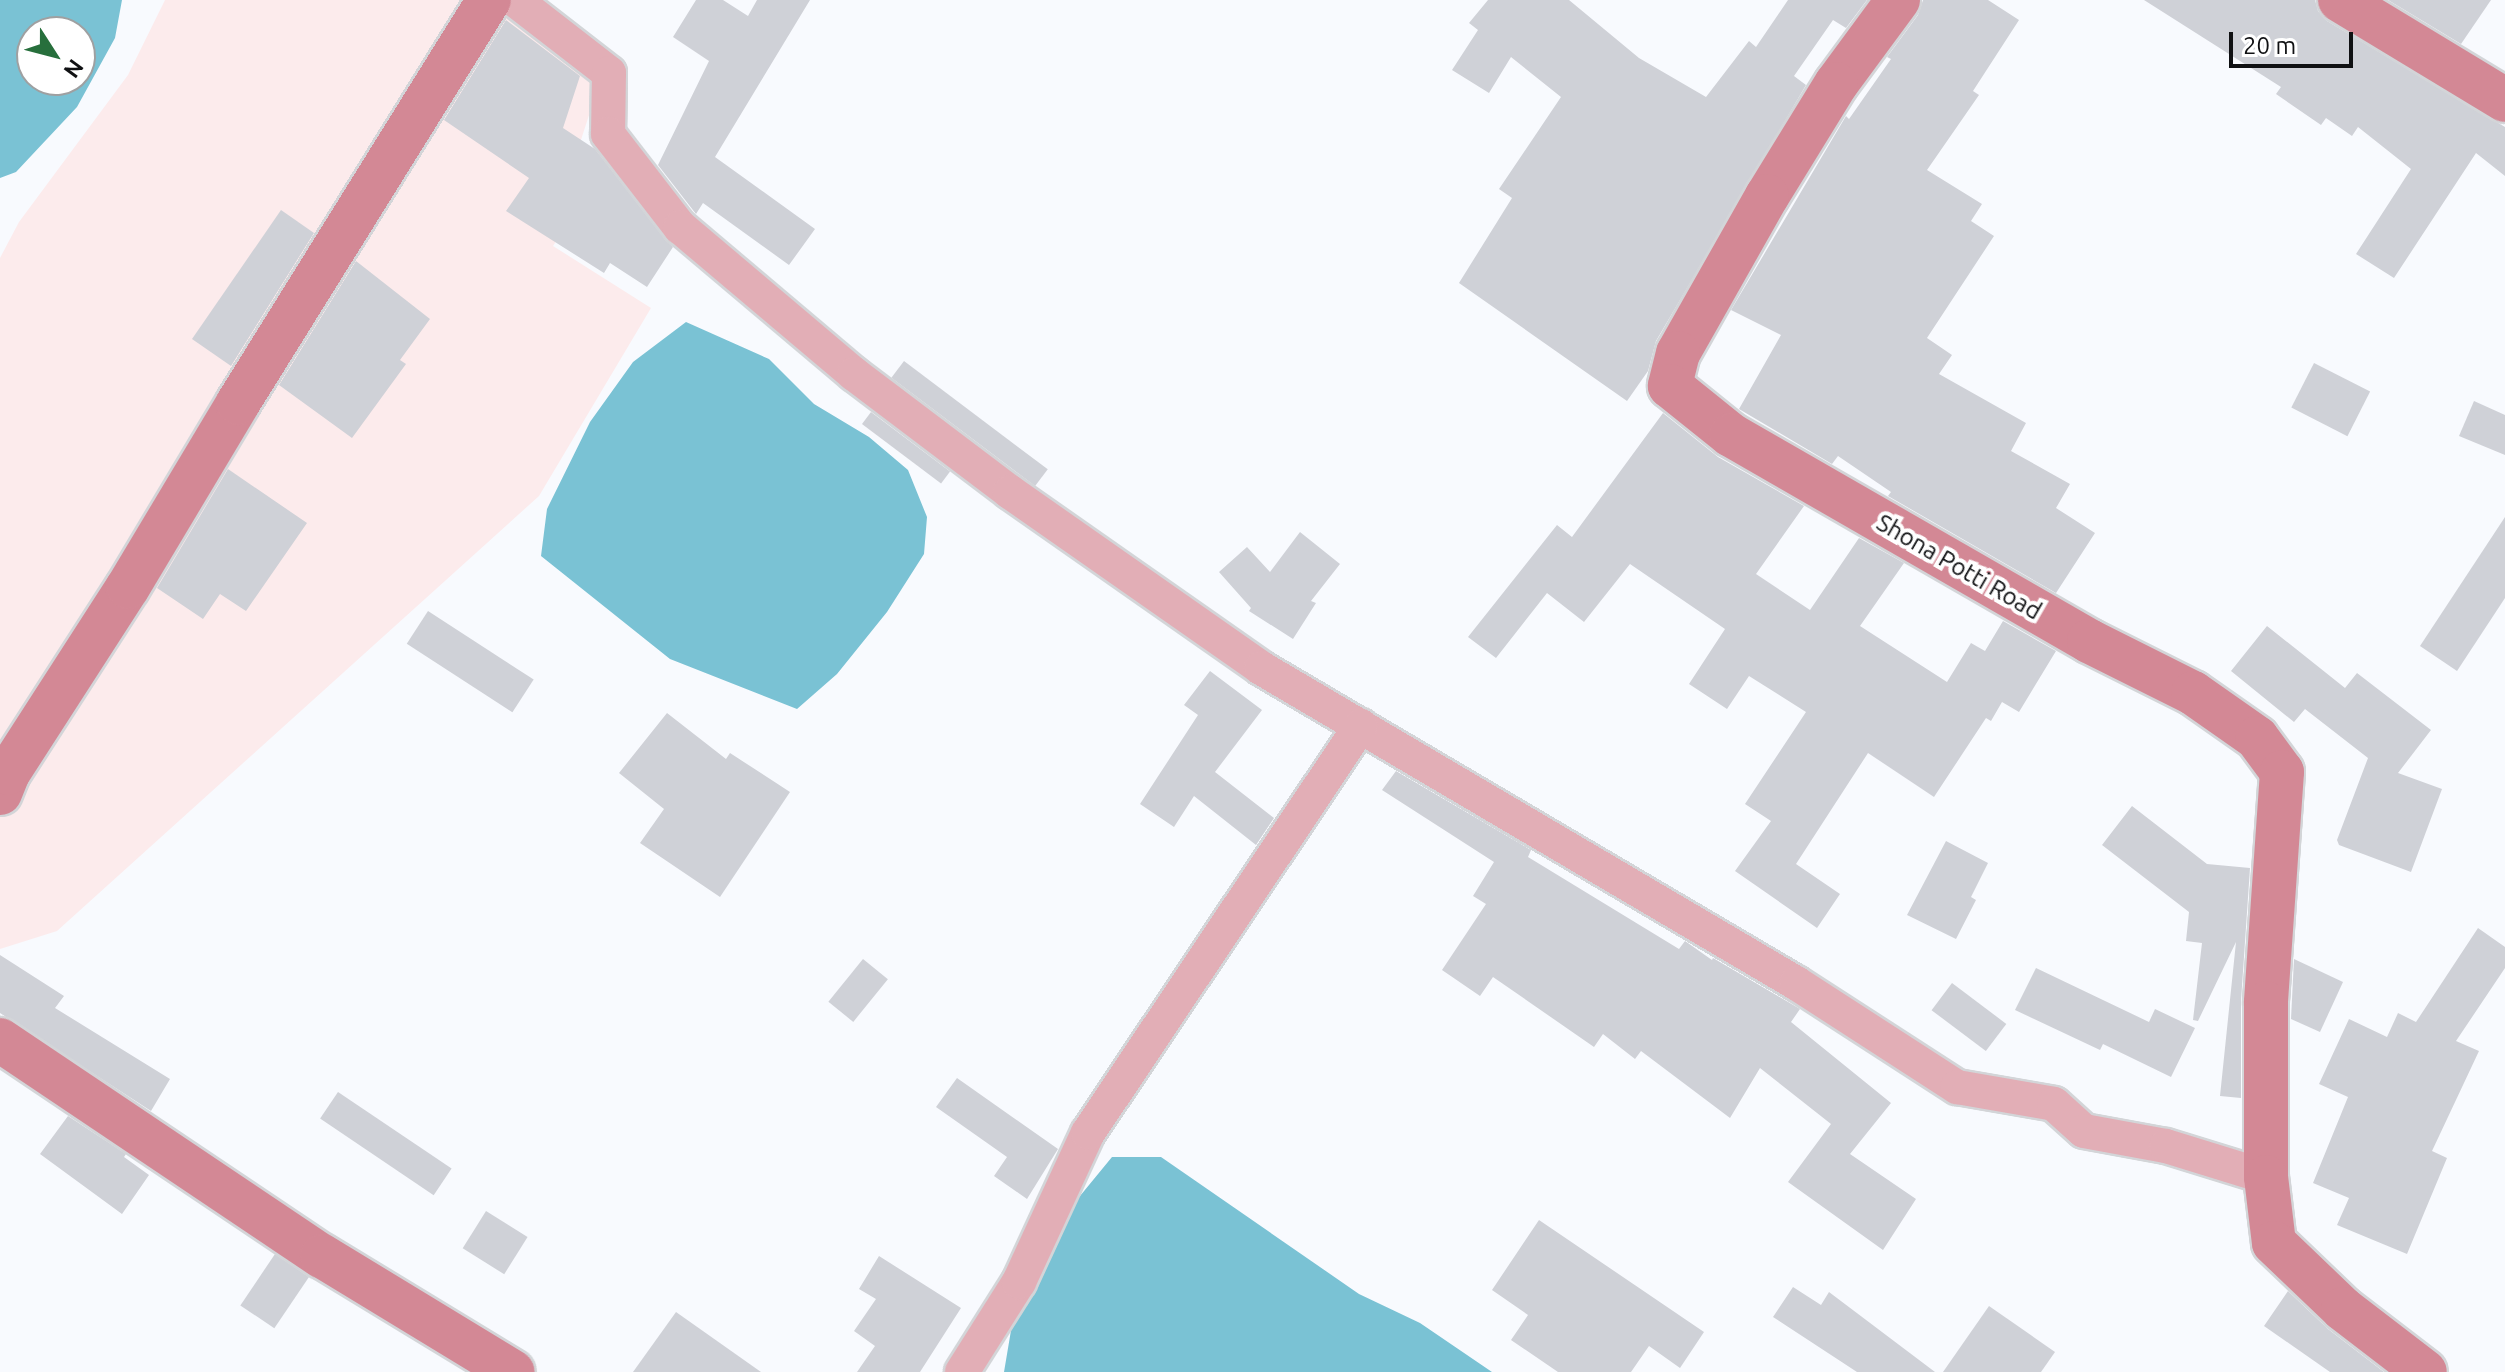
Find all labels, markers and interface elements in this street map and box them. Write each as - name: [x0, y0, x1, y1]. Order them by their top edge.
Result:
- north arrow: [16, 16, 96, 96]
- scale bar: [2233, 16, 2357, 66]
- text: 20 m: [2243, 32, 2296, 59]
- text: N: [59, 55, 89, 83]
- street label: Shona Potti Road: [1871, 508, 2047, 626]

